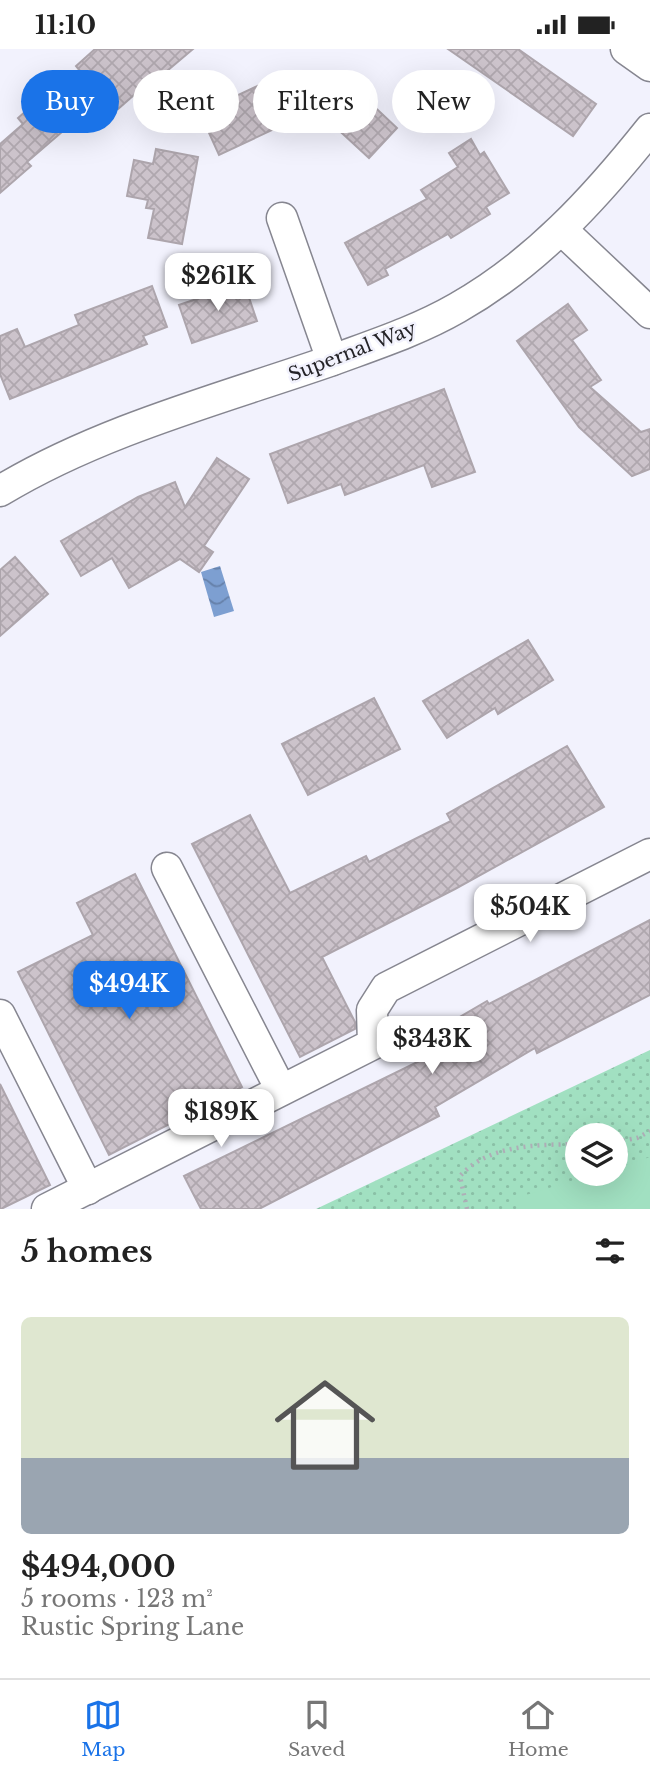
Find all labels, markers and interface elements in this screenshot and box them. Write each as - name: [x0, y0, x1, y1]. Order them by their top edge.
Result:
- text: 11:10: [35, 9, 96, 41]
- chip: Buy: [21, 70, 119, 133]
- chip: Rent: [133, 70, 239, 133]
- chip: Filters: [253, 70, 378, 133]
- chip: New: [392, 70, 495, 133]
- pin: $261K: [169, 253, 267, 313]
- text: $261K: [181, 262, 255, 290]
- street label: Supernal Way: [285, 316, 419, 386]
- pin: $504K: [481, 885, 579, 944]
- text: $504K: [490, 893, 570, 921]
- pin: $494K: [80, 961, 178, 1021]
- text: $494K: [89, 970, 169, 998]
- pin: $343K: [383, 1017, 481, 1076]
- text: $343K: [393, 1025, 471, 1053]
- pin: $189K: [172, 1089, 270, 1149]
- text: $189K: [184, 1098, 258, 1126]
- map controls: [565, 1123, 628, 1186]
- button: layers: [565, 1123, 628, 1186]
- icon: filters: [591, 1232, 629, 1270]
- text: 5 homes: [21, 1233, 153, 1270]
- icon: home: [262, 1362, 388, 1488]
- text: $494,000: [21, 1548, 176, 1585]
- text: 5 rooms · 123 m²: [21, 1585, 213, 1613]
- text: Rustic Spring Lane: [21, 1613, 244, 1641]
- tab: Map: [81, 1696, 125, 1761]
- tab: Saved: [288, 1696, 345, 1761]
- tab: Home: [508, 1696, 569, 1761]

